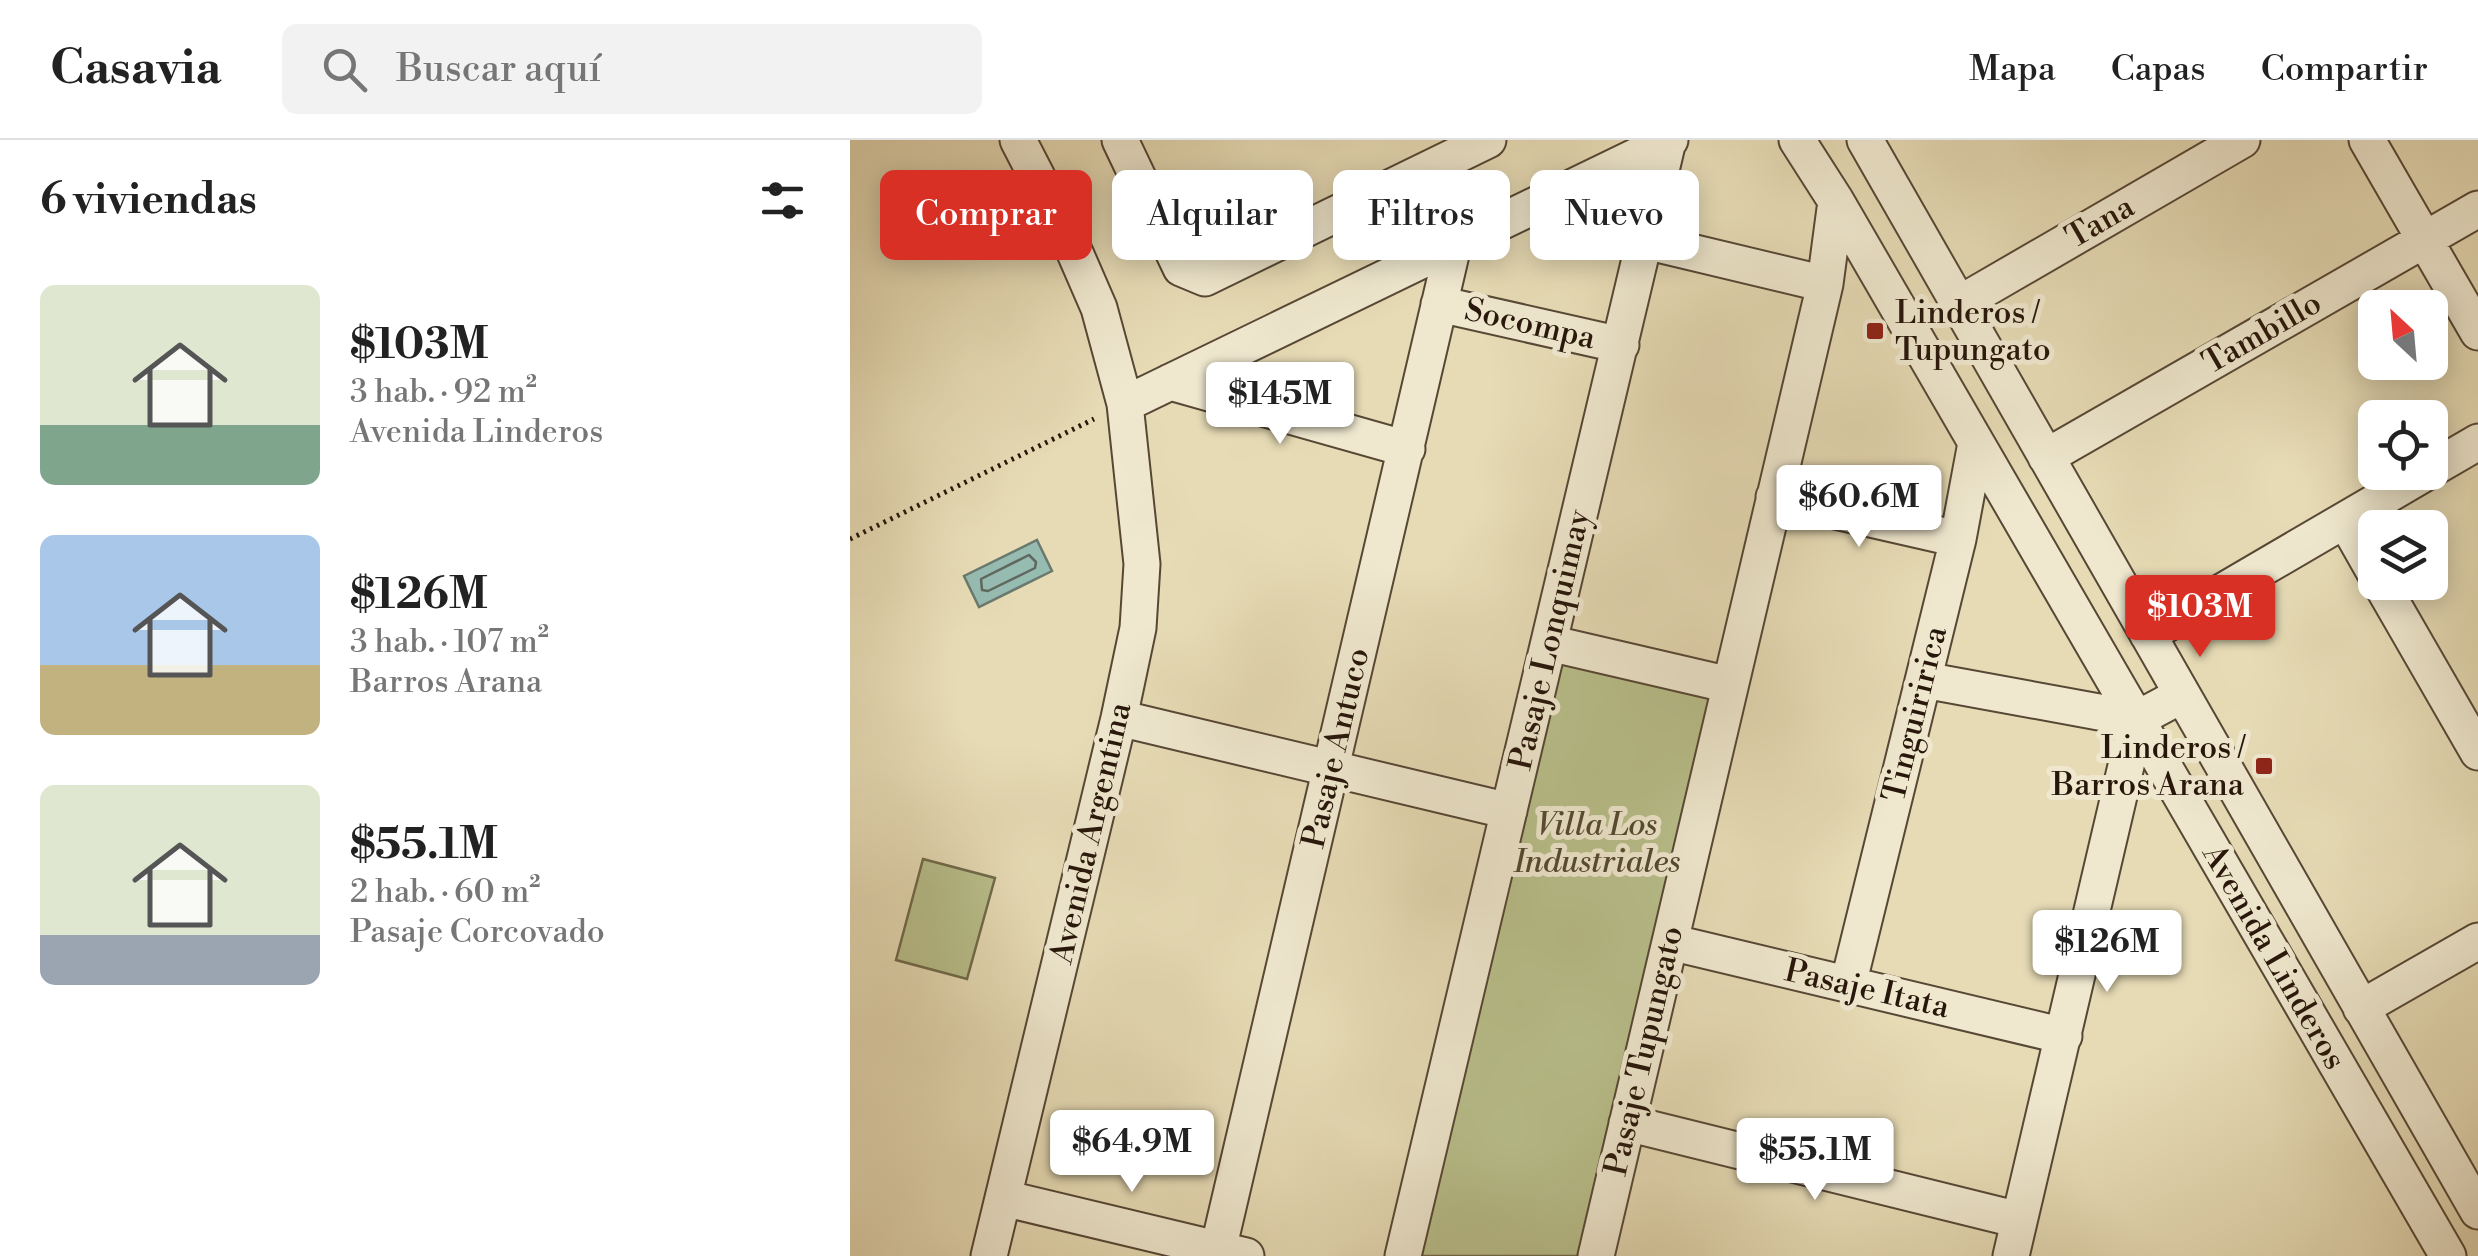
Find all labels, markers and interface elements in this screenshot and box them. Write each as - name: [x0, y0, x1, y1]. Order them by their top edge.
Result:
- search box: [282, 24, 982, 114]
- text: Casavia: [50, 39, 222, 99]
- icon: search: [317, 42, 372, 97]
- text: Buscar aquí: [397, 46, 601, 93]
- text: Mapa: [1969, 48, 2056, 91]
- text: Capas: [2111, 48, 2206, 91]
- text: Compartir: [2261, 48, 2428, 91]
- chip: Comprar: [880, 170, 1092, 260]
- chip: Alquilar: [1112, 170, 1313, 260]
- chip: Filtros: [1333, 170, 1510, 260]
- chip: Nuevo: [1530, 170, 1699, 260]
- icon: filters: [755, 173, 810, 228]
- text: 6 viviendas: [40, 174, 257, 227]
- street label: Tana: [2059, 186, 2142, 257]
- street label: Tambillo: [2195, 283, 2329, 383]
- street label: Socompa: [1461, 290, 1600, 359]
- north arrow: [2358, 290, 2448, 380]
- map controls: [2358, 290, 2448, 600]
- place label: Linderos / Tupungato: [1895, 293, 2051, 370]
- text: $103M: [350, 319, 489, 372]
- marker: Linderos / Tupungato: [1864, 320, 1886, 342]
- icon: home: [120, 325, 240, 445]
- pin: $145M: [1210, 362, 1350, 447]
- text: 3 hab. · 92 m²: [350, 372, 537, 412]
- text: $145M: [1228, 374, 1332, 414]
- button: locate: [2358, 400, 2448, 490]
- text: Avenida Linderos: [350, 412, 603, 452]
- pin: $60.6M: [1778, 465, 1940, 550]
- text: $60.6M: [1798, 477, 1920, 517]
- street label: Pasaje Lonquimay: [1501, 505, 1600, 774]
- button: layers: [2358, 510, 2448, 600]
- text: $126M: [350, 569, 488, 622]
- icon: home: [120, 575, 240, 695]
- pin: $103M: [2130, 575, 2270, 660]
- text: $103M: [2147, 587, 2253, 627]
- street label: Tinguiririca: [1874, 621, 1956, 806]
- text: 3 hab. · 107 m²: [350, 622, 549, 662]
- street label: Pasaje Antuco: [1294, 644, 1378, 852]
- text: Barros Arana: [350, 662, 542, 702]
- street label: Avenida Argentina: [1041, 698, 1141, 968]
- place label: Linderos / Barros Arana: [2051, 728, 2246, 805]
- marker: Linderos / Barros Arana: [2253, 755, 2275, 777]
- park label: Villa Los Industriales: [1513, 805, 1680, 882]
- text: $55.1M: [350, 819, 498, 872]
- icon: home: [120, 825, 240, 945]
- street label: Avenida Linderos: [2193, 837, 2355, 1077]
- text: 2 hab. · 60 m²: [350, 872, 541, 912]
- pin: $126M: [2037, 910, 2177, 995]
- text: Pasaje Corcovado: [350, 912, 605, 952]
- street label: Pasaje Tupungato: [1596, 922, 1692, 1180]
- text: $126M: [2055, 922, 2159, 962]
- street label: Pasaje Itata: [1781, 951, 1954, 1028]
- pin: $64.9M: [1051, 1110, 1213, 1195]
- pin: $55.1M: [1734, 1118, 1896, 1203]
- text: $64.9M: [1072, 1122, 1192, 1162]
- text: $55.1M: [1759, 1130, 1871, 1170]

